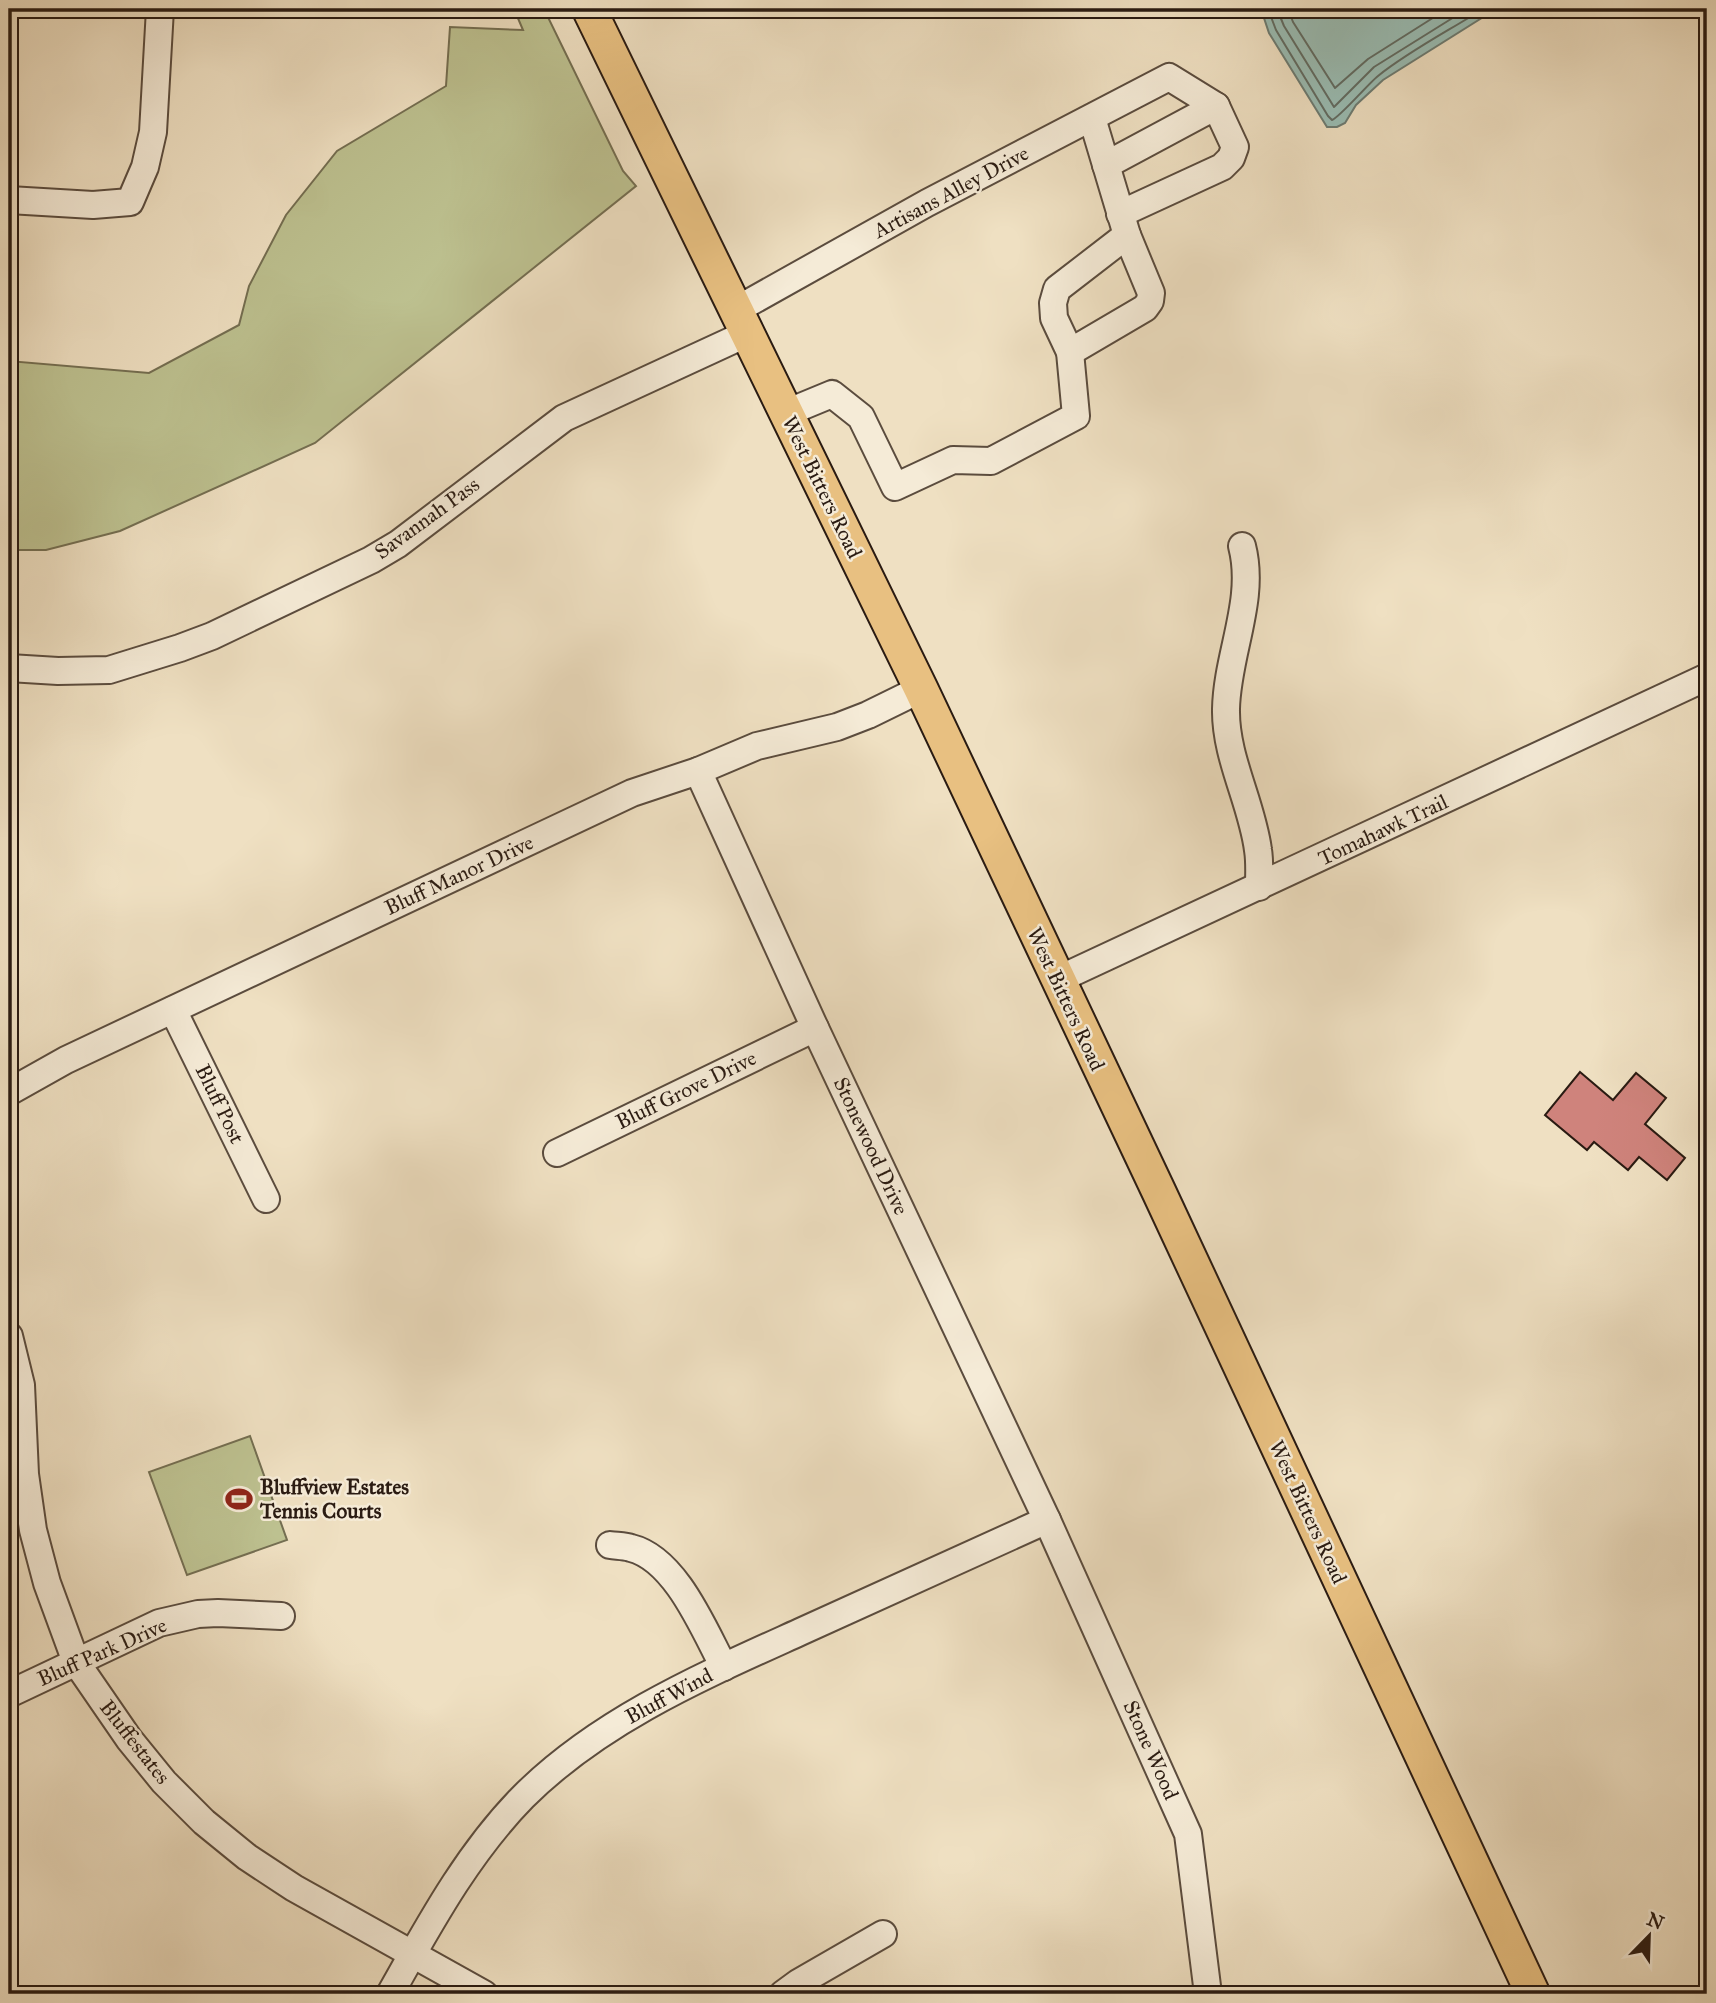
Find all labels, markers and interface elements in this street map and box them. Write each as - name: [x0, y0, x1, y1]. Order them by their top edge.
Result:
- street label: Artisans Alley Drive: [868, 140, 1033, 244]
- street label: West Bitters Road: [776, 411, 868, 563]
- street label: Savannah Pass: [369, 471, 485, 565]
- street label: Tomahawk Trail: [1314, 788, 1452, 871]
- street label: Bluff Manor Drive: [380, 829, 538, 921]
- street label: West Bitters Road: [1021, 923, 1111, 1075]
- street label: Bluff Grove Drive: [612, 1045, 761, 1135]
- street label: Bluff Post: [190, 1060, 251, 1148]
- street label: Stonewood Drive: [828, 1073, 914, 1219]
- street label: West Bitters Road: [1263, 1436, 1353, 1588]
- place label: Bluffview Estates Tennis Courts: [259, 1474, 409, 1524]
- sports icon: Bluffview Estates Tennis Courts: [224, 1484, 254, 1514]
- street label: Bluff Park Drive: [33, 1612, 171, 1692]
- street label: Bluff Wind: [621, 1662, 718, 1730]
- street label: Bluffestates: [94, 1695, 176, 1789]
- street label: Stone Wood: [1118, 1696, 1185, 1804]
- north arrow: [1614, 1902, 1684, 1972]
- text: N: [1644, 1907, 1667, 1935]

